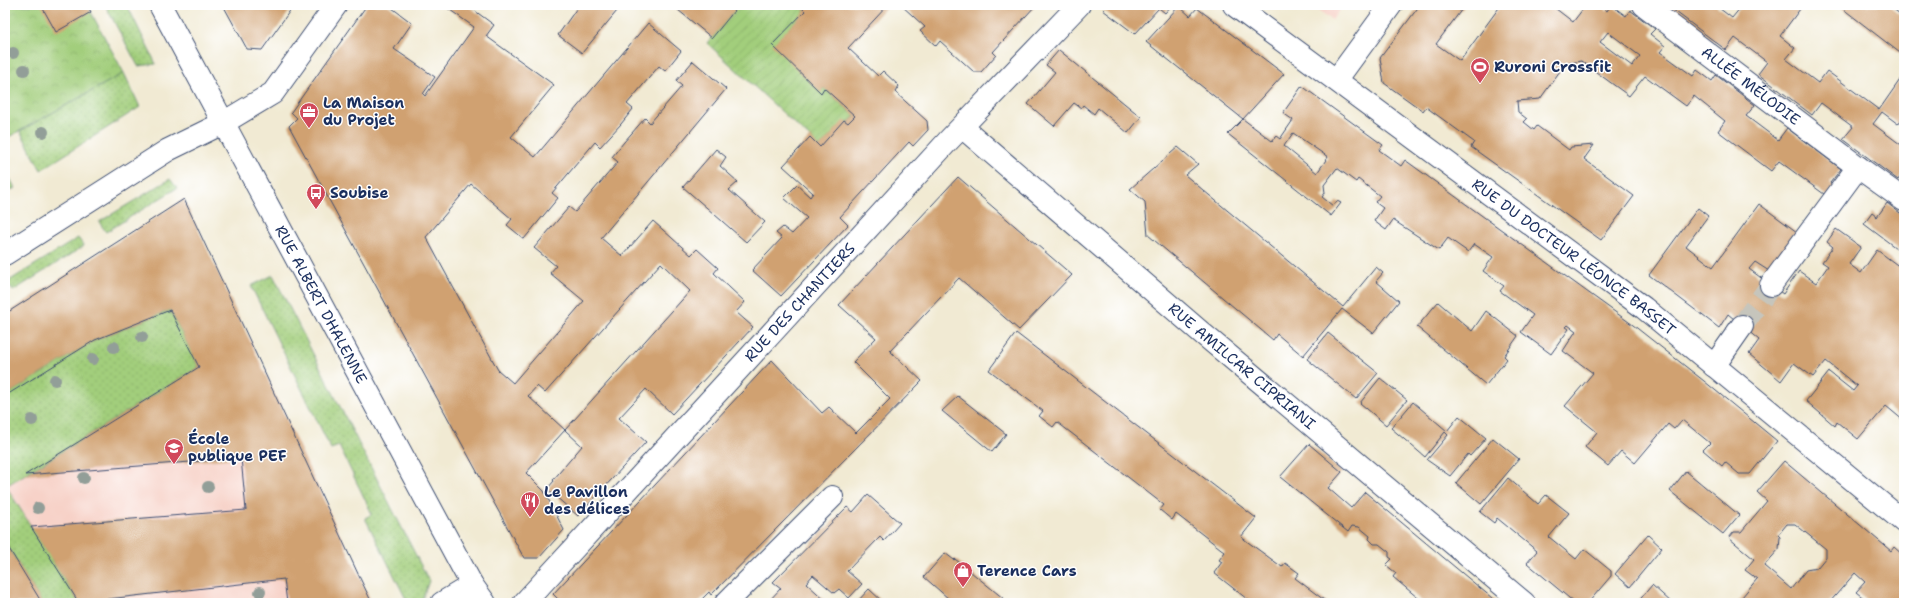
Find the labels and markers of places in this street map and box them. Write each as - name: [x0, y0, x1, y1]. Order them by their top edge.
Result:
- sports icon: Ruroni Crossfit: [1469, 56, 1491, 84]
- place label: Ruroni Crossfit: [1494, 57, 1611, 77]
- place label: La Maison du Projet: [323, 93, 404, 130]
- office icon: La Maison du Projet: [298, 101, 320, 129]
- bus stop icon: Soubise: [305, 182, 327, 210]
- place label: Soubise: [330, 183, 388, 203]
- place label: École publique PEF: [188, 428, 287, 466]
- school or university icon: École publique PEF: [163, 437, 185, 465]
- place label: Le Pavillon des délices: [544, 482, 630, 519]
- restaurant icon: Le Pavillon des délices: [519, 490, 541, 518]
- shop icon: Terence Cars: [952, 560, 974, 588]
- place label: Terence Cars: [977, 561, 1077, 581]

